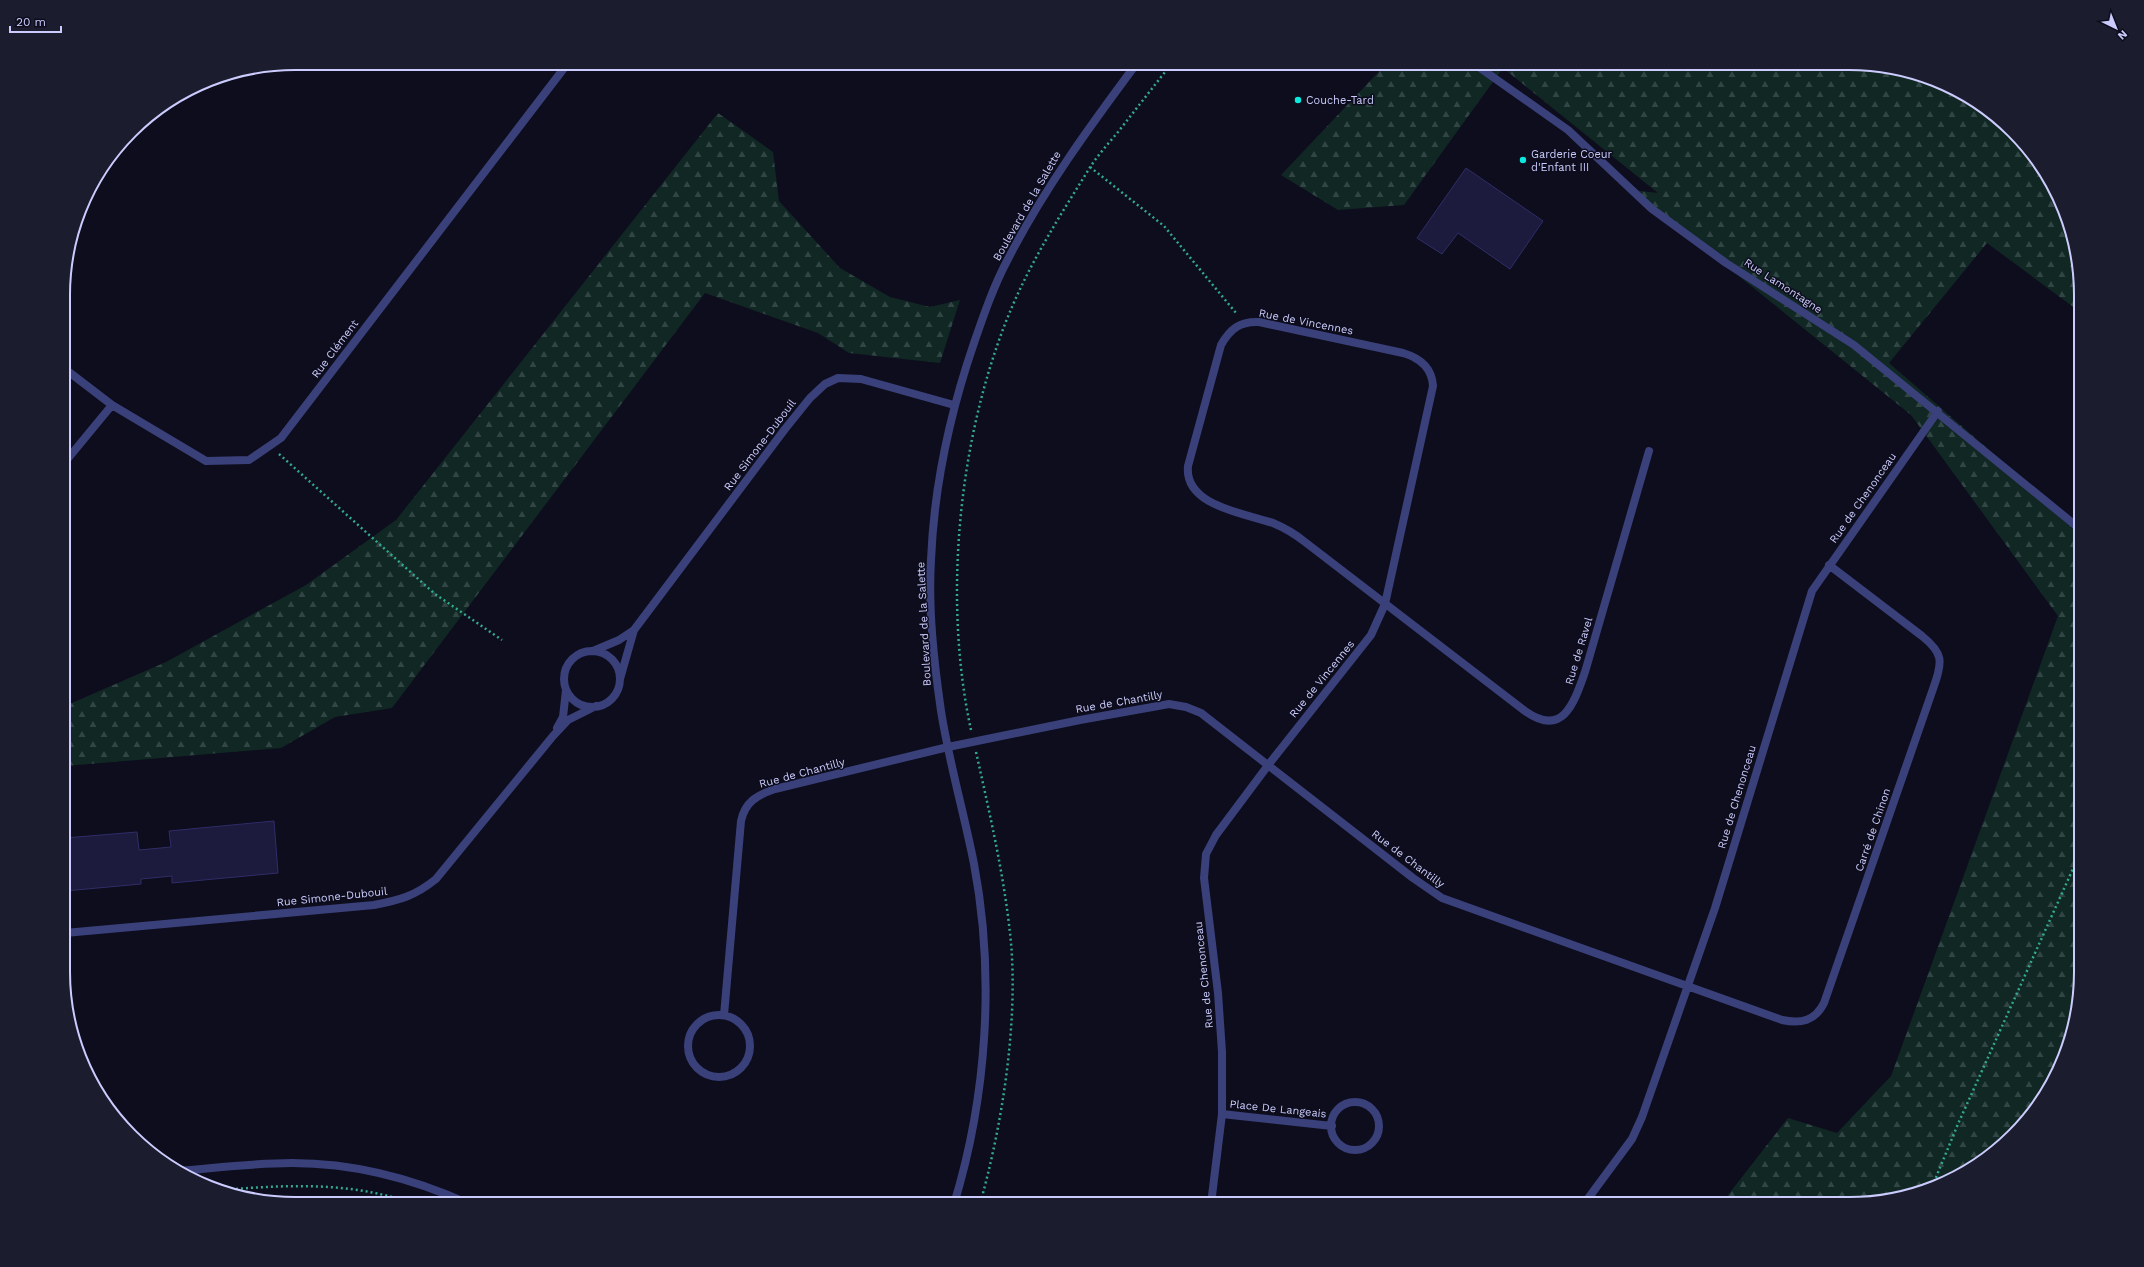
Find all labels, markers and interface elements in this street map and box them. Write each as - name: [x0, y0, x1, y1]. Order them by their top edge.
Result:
- scale bar: [10, 8, 61, 34]
- north arrow: [2096, 8, 2136, 48]
- text: 20 m: [16, 15, 46, 29]
- text: N: [2115, 27, 2130, 42]
- place label: Couche-Tard: [1306, 94, 1374, 107]
- marker: Couche-Tard: [1293, 95, 1303, 105]
- place label: Garderie Coeur d'Enfant III: [1531, 148, 1613, 174]
- street label: Boulevard de la Salette: [990, 149, 1064, 263]
- marker: Garderie Coeur d'Enfant III: [1518, 155, 1528, 165]
- street label: Rue Lamontagne: [1741, 256, 1825, 316]
- street label: Rue de Vincennes: [1258, 306, 1354, 338]
- street label: Rue Clément: [309, 317, 361, 381]
- street label: Rue Simone-Dubouil: [721, 396, 799, 493]
- street label: Rue de Chenonceau: [1827, 450, 1899, 546]
- street label: Boulevard de la Salette: [914, 561, 934, 687]
- street label: Rue de Ravel: [1563, 615, 1596, 686]
- street label: Rue de Vincennes: [1287, 638, 1357, 720]
- street label: Rue de Chantilly: [1075, 688, 1164, 716]
- street label: Rue de Chenonceau: [1715, 744, 1759, 850]
- street label: Rue de Chantilly: [758, 755, 847, 791]
- street label: Carré de Chinon: [1853, 787, 1893, 873]
- street label: Rue de Chantilly: [1369, 827, 1447, 891]
- street label: Rue Simone-Dubouil: [276, 885, 389, 909]
- street label: Rue de Chenonceau: [1192, 921, 1216, 1029]
- street label: Place De Langeais: [1229, 1097, 1327, 1121]

